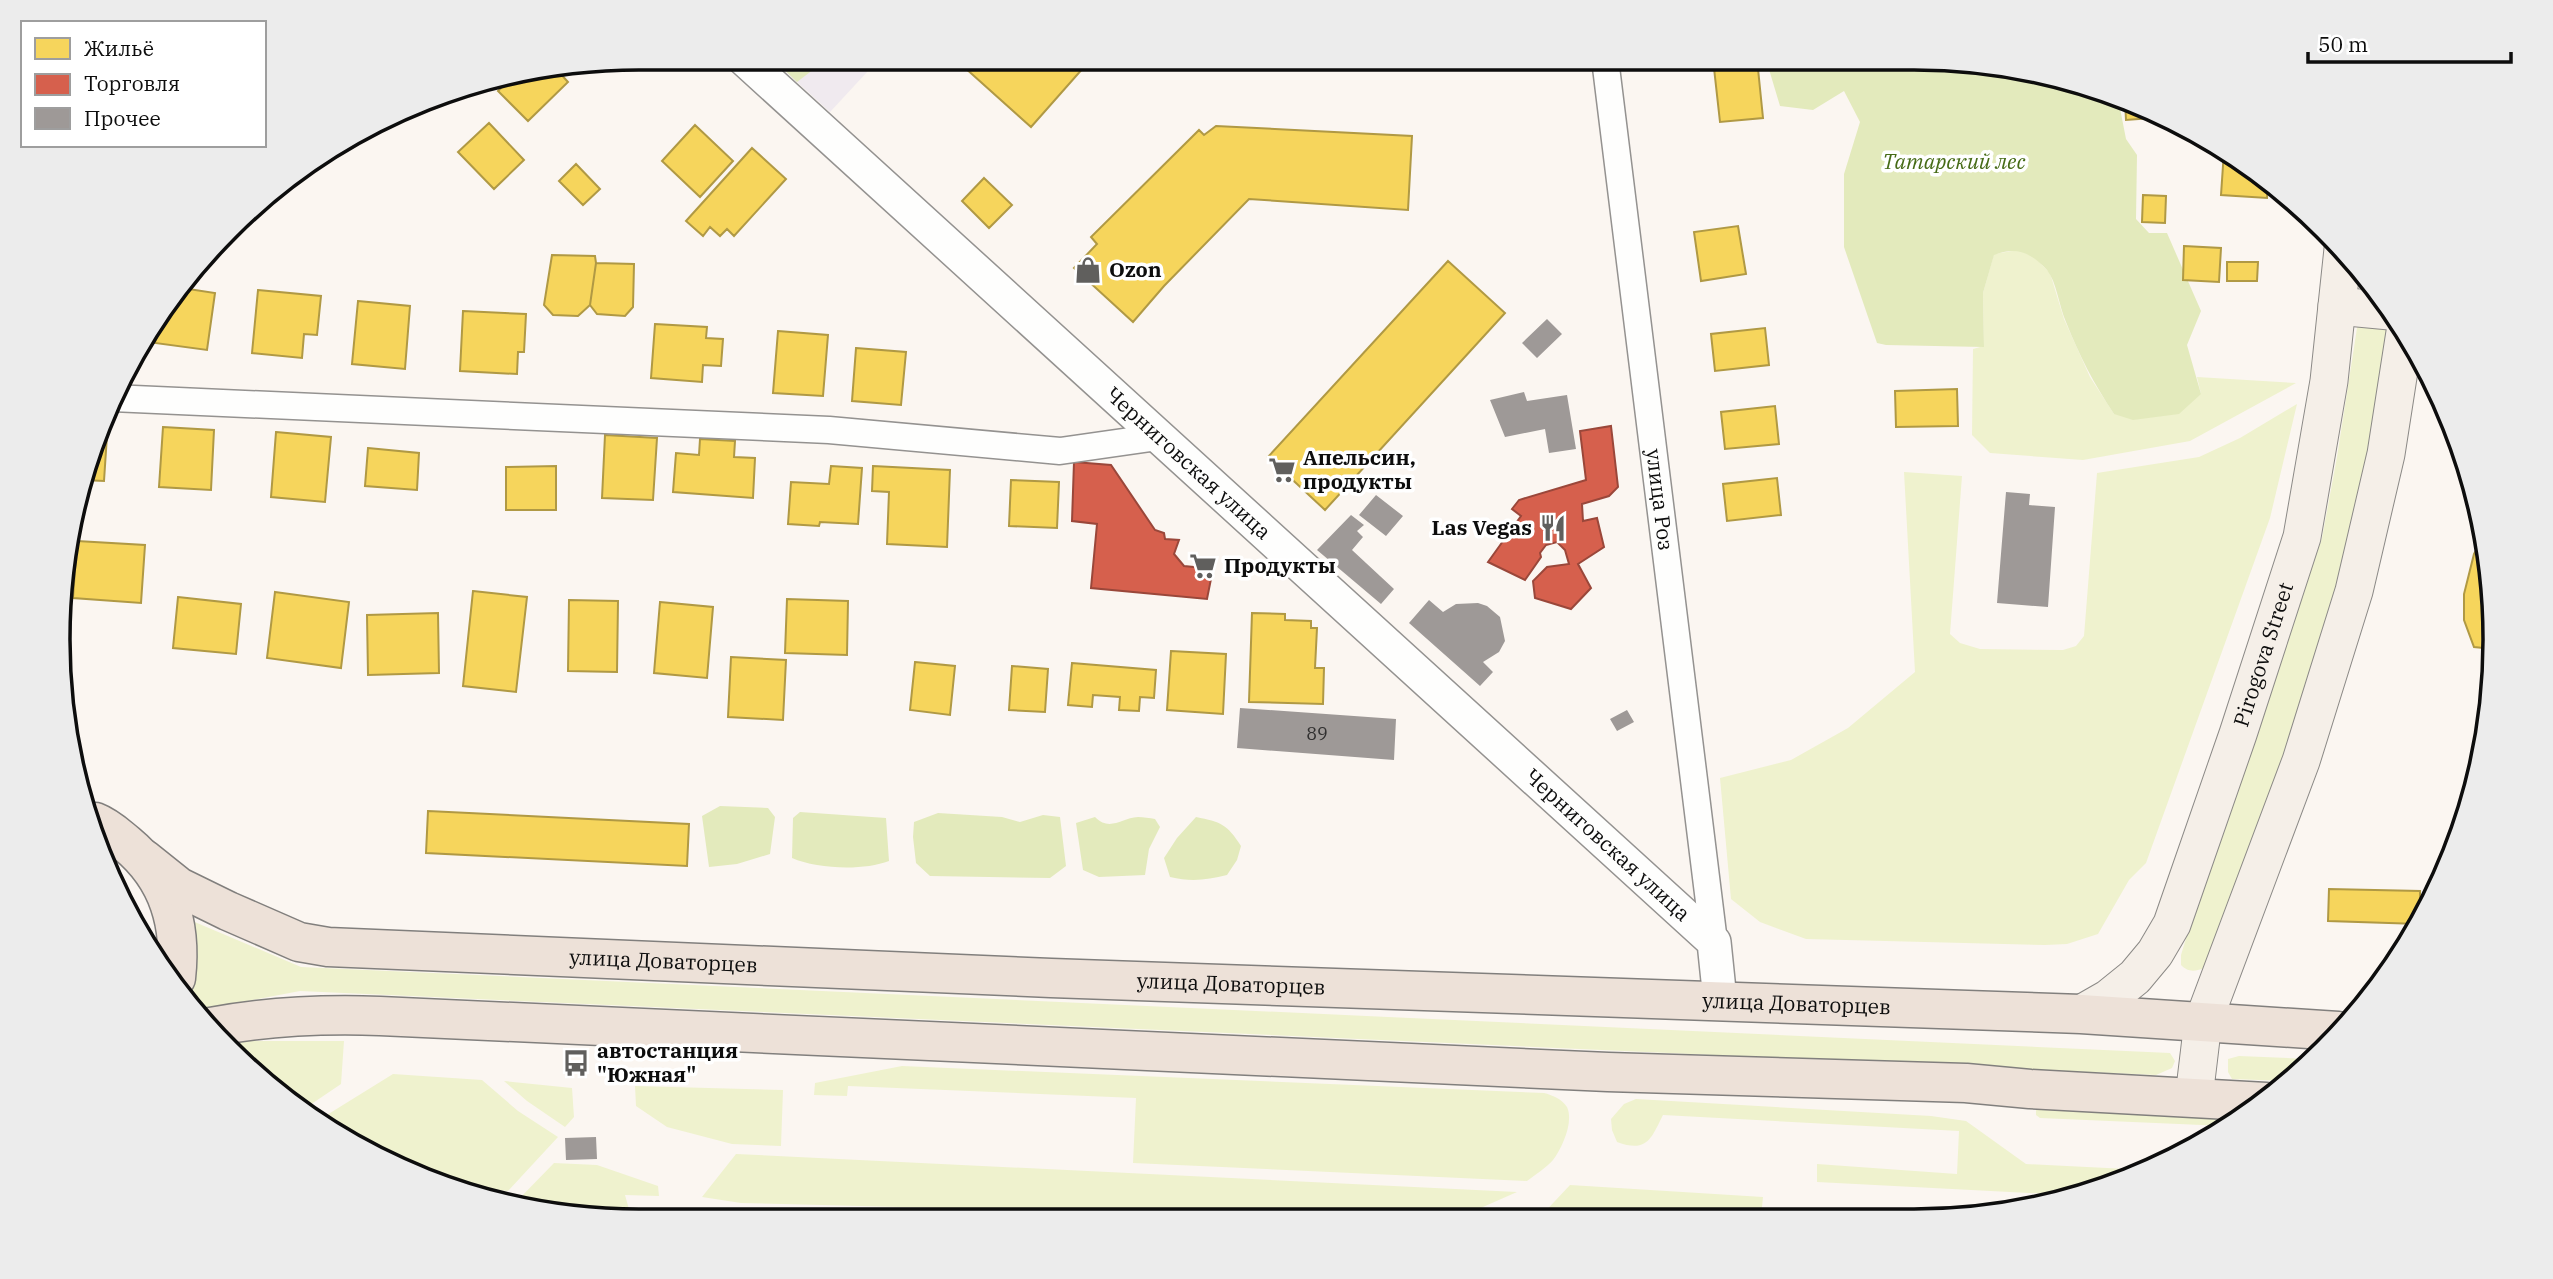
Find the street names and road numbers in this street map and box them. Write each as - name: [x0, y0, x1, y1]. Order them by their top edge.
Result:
- street label: Черниговская улица: [1100, 380, 1278, 545]
- street label: улица Роз: [1640, 447, 1681, 552]
- street label: Pirogova Street: [2226, 579, 2299, 730]
- street label: Черниговская улица: [1519, 762, 1697, 927]
- street label: улица Доваторцев: [569, 942, 758, 978]
- street label: улица Доваторцев: [1136, 966, 1326, 1001]
- street label: улица Доваторцев: [1702, 986, 1891, 1020]

